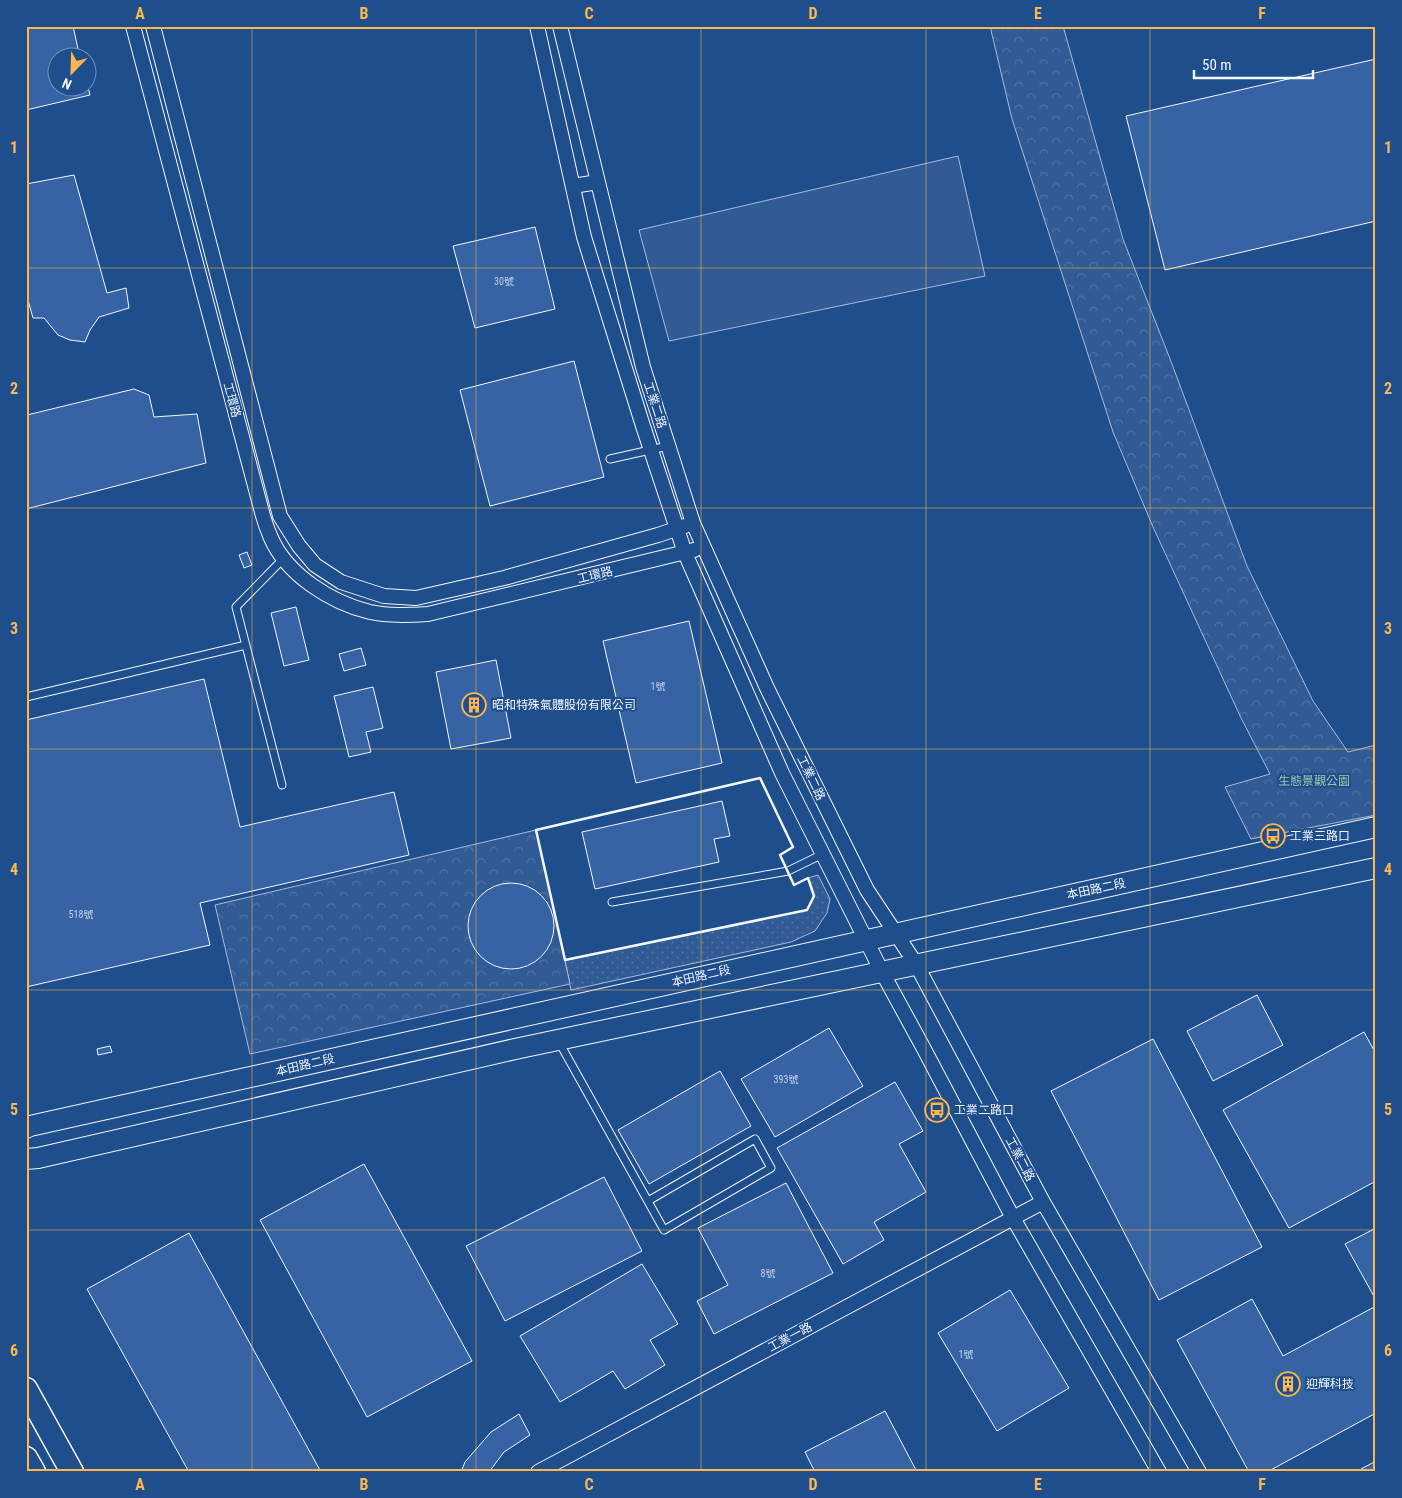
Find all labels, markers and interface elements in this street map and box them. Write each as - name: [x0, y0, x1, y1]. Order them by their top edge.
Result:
- text: A: [135, 4, 145, 23]
- text: B: [360, 4, 369, 23]
- text: C: [584, 4, 594, 23]
- text: D: [808, 4, 818, 23]
- text: E: [1034, 4, 1042, 23]
- text: F: [1258, 4, 1266, 23]
- north arrow: [48, 48, 98, 98]
- scale bar: [1194, 48, 1313, 80]
- text: 50 m: [1202, 56, 1232, 74]
- text: N: [60, 75, 74, 93]
- text: 1: [10, 138, 18, 157]
- text: 1: [1384, 138, 1392, 157]
- house number: 30號: [494, 276, 514, 287]
- text: 2: [10, 379, 18, 398]
- text: 2: [1384, 379, 1392, 398]
- street label: 工業二路: [641, 380, 669, 430]
- street label: 工環路: [221, 381, 243, 419]
- street label: 工環路: [576, 564, 614, 586]
- text: 3: [10, 619, 18, 638]
- text: 3: [1384, 619, 1392, 638]
- house number: 1號: [651, 681, 665, 692]
- building icon: 昭和特殊氣體股份有限公司: [461, 692, 487, 718]
- place label: 昭和特殊氣體股份有限公司: [492, 698, 636, 712]
- street label: 工業二路: [794, 753, 828, 803]
- park label: 生態景觀公園: [1278, 774, 1350, 788]
- bus stop icon: 工業三路口: [1260, 823, 1286, 849]
- place label: 工業三路口: [1290, 829, 1350, 843]
- text: 4: [10, 860, 18, 879]
- text: 4: [1384, 860, 1392, 879]
- street label: 本田路二段: [1065, 876, 1127, 902]
- house number: 518號: [69, 909, 93, 920]
- street label: 本田路二段: [670, 962, 732, 990]
- street label: 本田路二段: [274, 1051, 336, 1079]
- house number: 393號: [774, 1074, 798, 1085]
- bus stop icon: 工業二路口: [924, 1097, 950, 1123]
- text: 5: [10, 1100, 18, 1119]
- text: 5: [1384, 1100, 1392, 1119]
- place label: 工業二路口: [954, 1103, 1014, 1117]
- street label: 工業二路: [1003, 1135, 1037, 1183]
- house number: 8號: [761, 1268, 775, 1279]
- street label: 工業一路: [766, 1320, 814, 1354]
- text: 6: [10, 1341, 18, 1360]
- text: 6: [1384, 1341, 1392, 1360]
- house number: 1號: [959, 1349, 973, 1360]
- building icon: 迎輝科技: [1275, 1371, 1301, 1397]
- place label: 迎輝科技: [1306, 1377, 1354, 1391]
- text: A: [135, 1475, 145, 1494]
- text: B: [360, 1475, 369, 1494]
- text: C: [584, 1475, 594, 1494]
- text: D: [808, 1475, 818, 1494]
- text: E: [1034, 1475, 1042, 1494]
- text: F: [1258, 1475, 1266, 1494]

